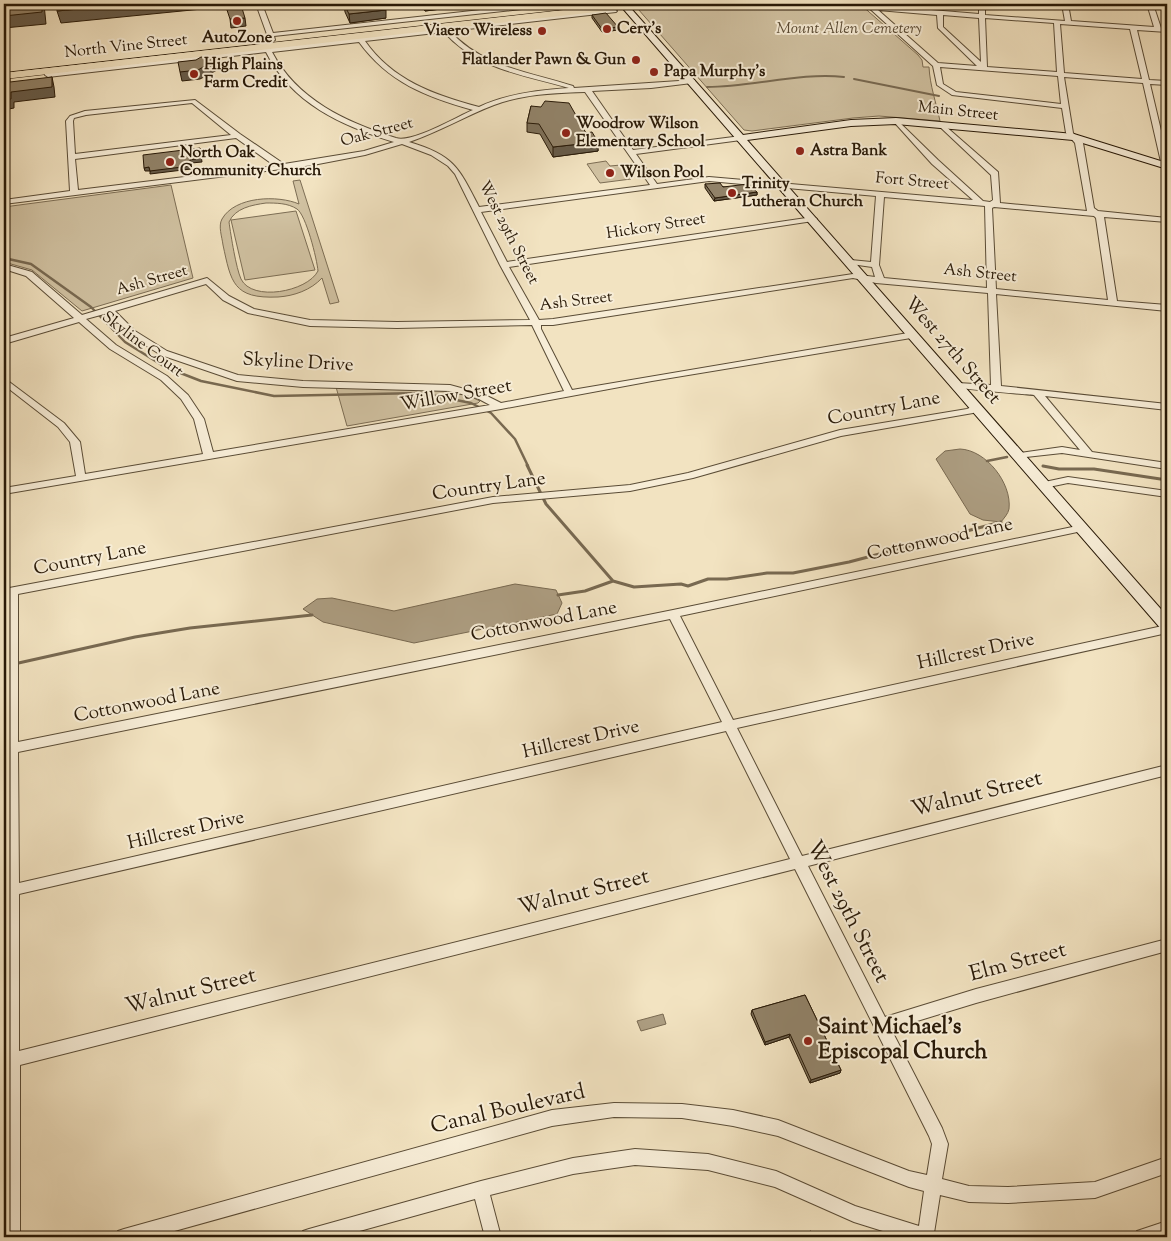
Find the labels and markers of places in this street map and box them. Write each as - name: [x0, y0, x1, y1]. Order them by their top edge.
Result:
- marker: AutoZone: [231, 15, 243, 27]
- place label: Cerv's: [617, 18, 661, 41]
- place label: Viaero Wireless: [424, 20, 532, 43]
- marker: Cerv's: [601, 23, 613, 35]
- marker: Viaero Wireless: [536, 25, 548, 37]
- place label: AutoZone: [202, 27, 273, 50]
- place label: Flatlander Pawn & Gun: [462, 49, 627, 72]
- place label: High Plains Farm Credit: [204, 54, 288, 95]
- marker: Flatlander Pawn & Gun: [630, 54, 642, 66]
- place label: Papa Murphy's: [664, 61, 765, 84]
- marker: Papa Murphy's: [648, 66, 660, 78]
- marker: High Plains Farm Credit: [188, 68, 200, 80]
- place label: Woodrow Wilson Elementary School: [576, 113, 706, 154]
- marker: Woodrow Wilson Elementary School: [560, 127, 572, 139]
- place label: Astra Bank: [810, 140, 887, 163]
- place label: North Oak Community Church: [180, 142, 322, 183]
- marker: Astra Bank: [794, 145, 806, 157]
- marker: North Oak Community Church: [164, 156, 176, 168]
- place label: Wilson Pool: [620, 162, 705, 185]
- marker: Wilson Pool: [604, 167, 616, 179]
- place label: Trinity Lutheran Church: [742, 173, 864, 214]
- marker: Trinity Lutheran Church: [726, 187, 738, 199]
- place label: Saint Michael's Episcopal Church: [818, 1012, 988, 1069]
- marker: Saint Michael's Episcopal Church: [802, 1035, 814, 1047]

